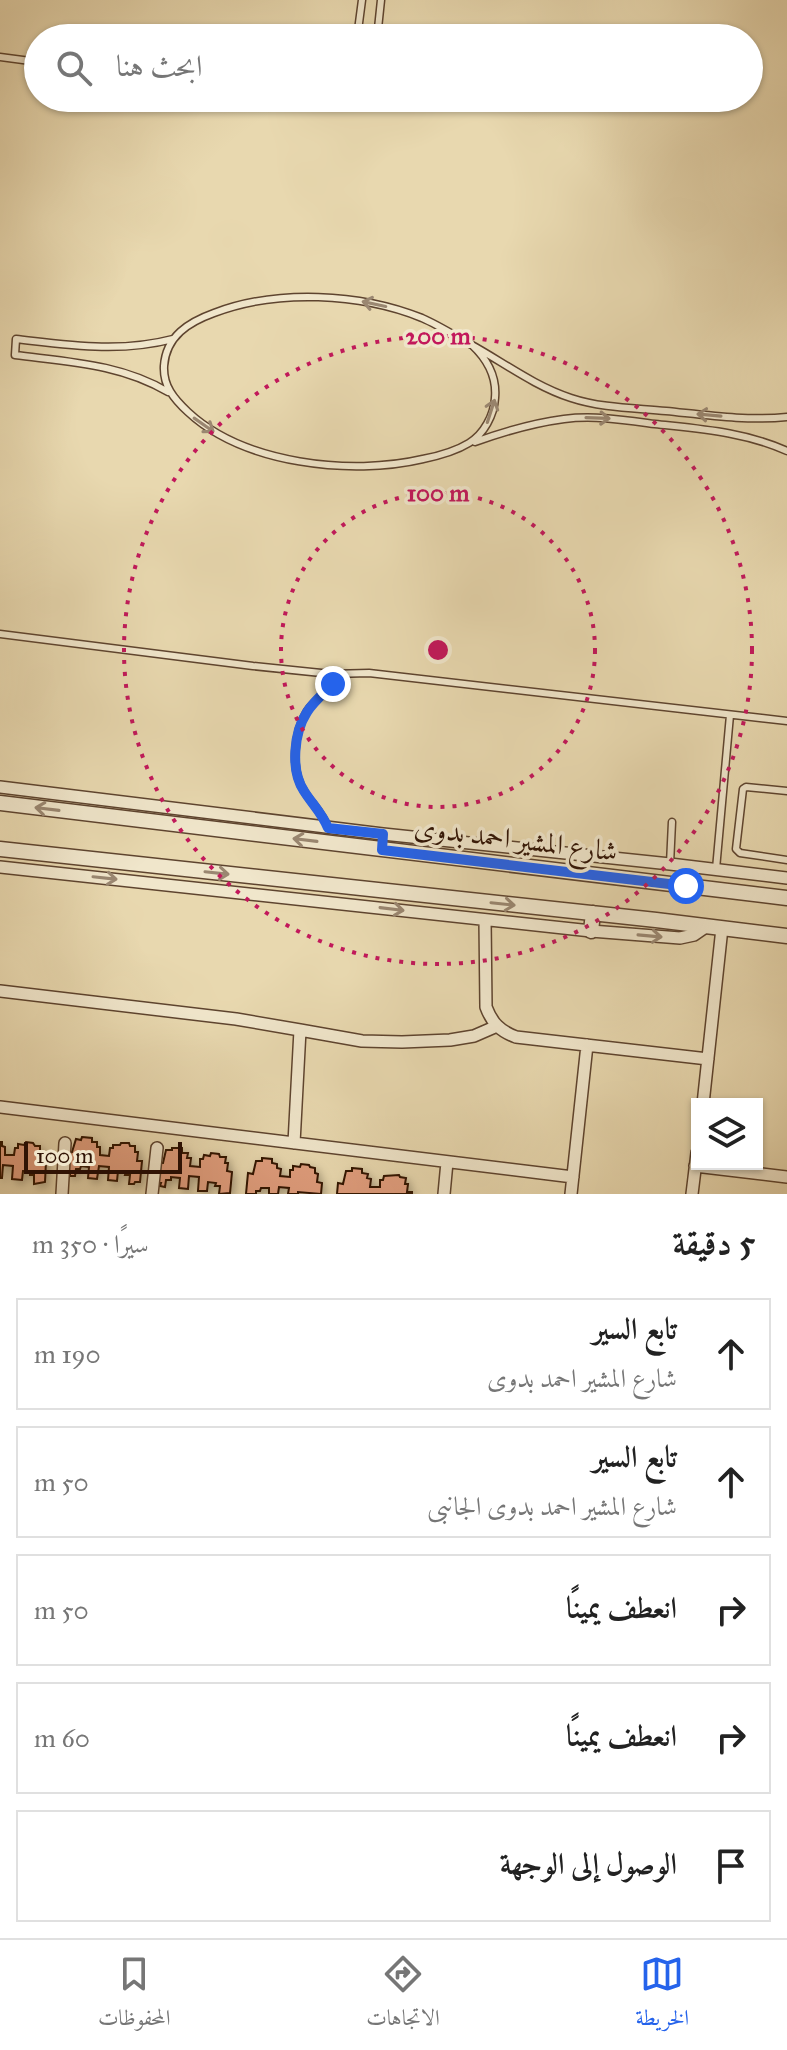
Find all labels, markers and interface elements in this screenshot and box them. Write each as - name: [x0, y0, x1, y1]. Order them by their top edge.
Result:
- search box: [24, 24, 763, 112]
- icon: search: [52, 46, 96, 90]
- text: ابحث هنا: [116, 48, 202, 84]
- one-way arrow: [362, 296, 388, 311]
- text: 200 m: [405, 321, 471, 351]
- one-way arrow: [485, 399, 499, 424]
- one-way arrow: [696, 407, 723, 422]
- one-way arrow: [584, 410, 611, 425]
- one-way arrow: [193, 417, 215, 433]
- text: 100 m: [407, 478, 470, 508]
- centre of rings: [424, 636, 452, 664]
- route end: [315, 666, 351, 702]
- one-way arrow: [34, 801, 61, 816]
- street label: شارع المشير احمد بدوى: [412, 809, 620, 875]
- one-way arrow: [292, 833, 319, 848]
- one-way arrow: [203, 865, 230, 880]
- route start: [668, 868, 704, 904]
- one-way arrow: [92, 870, 118, 885]
- one-way arrow: [489, 896, 516, 911]
- one-way arrow: [378, 901, 405, 916]
- one-way arrow: [636, 929, 663, 944]
- map controls: [691, 1098, 763, 1170]
- button: layers: [691, 1098, 763, 1170]
- scale bar: [24, 1138, 182, 1174]
- text: 100 m: [36, 1142, 93, 1169]
- text: 5 دقيقة: [673, 1222, 755, 1263]
- text: سيرًا · 350 m: [32, 1228, 149, 1260]
- text: تابع السير: [592, 1311, 677, 1347]
- icon: ahead: [709, 1332, 753, 1376]
- text: 190 m: [34, 1338, 101, 1370]
- text: شارع المشير احمد بدوى: [487, 1362, 677, 1394]
- text: تابع السير: [592, 1439, 677, 1475]
- icon: ahead: [709, 1460, 753, 1504]
- text: 50 m: [34, 1466, 89, 1498]
- text: شارع المشير احمد بدوى الجانبى: [427, 1490, 677, 1522]
- icon: right: [709, 1588, 753, 1632]
- text: انعطف يمينًا: [566, 1590, 677, 1626]
- text: 50 m: [34, 1594, 89, 1626]
- icon: right: [709, 1716, 753, 1760]
- text: انعطف يمينًا: [566, 1718, 677, 1754]
- text: 60 m: [34, 1722, 90, 1754]
- icon: arrive: [709, 1844, 753, 1888]
- text: الوصول إلى الوجهة: [500, 1846, 677, 1882]
- tab: المحفوظات: [98, 1952, 170, 2039]
- tab: الاتجاهات: [366, 1952, 440, 2039]
- tab: الخريطة: [636, 1952, 689, 2039]

